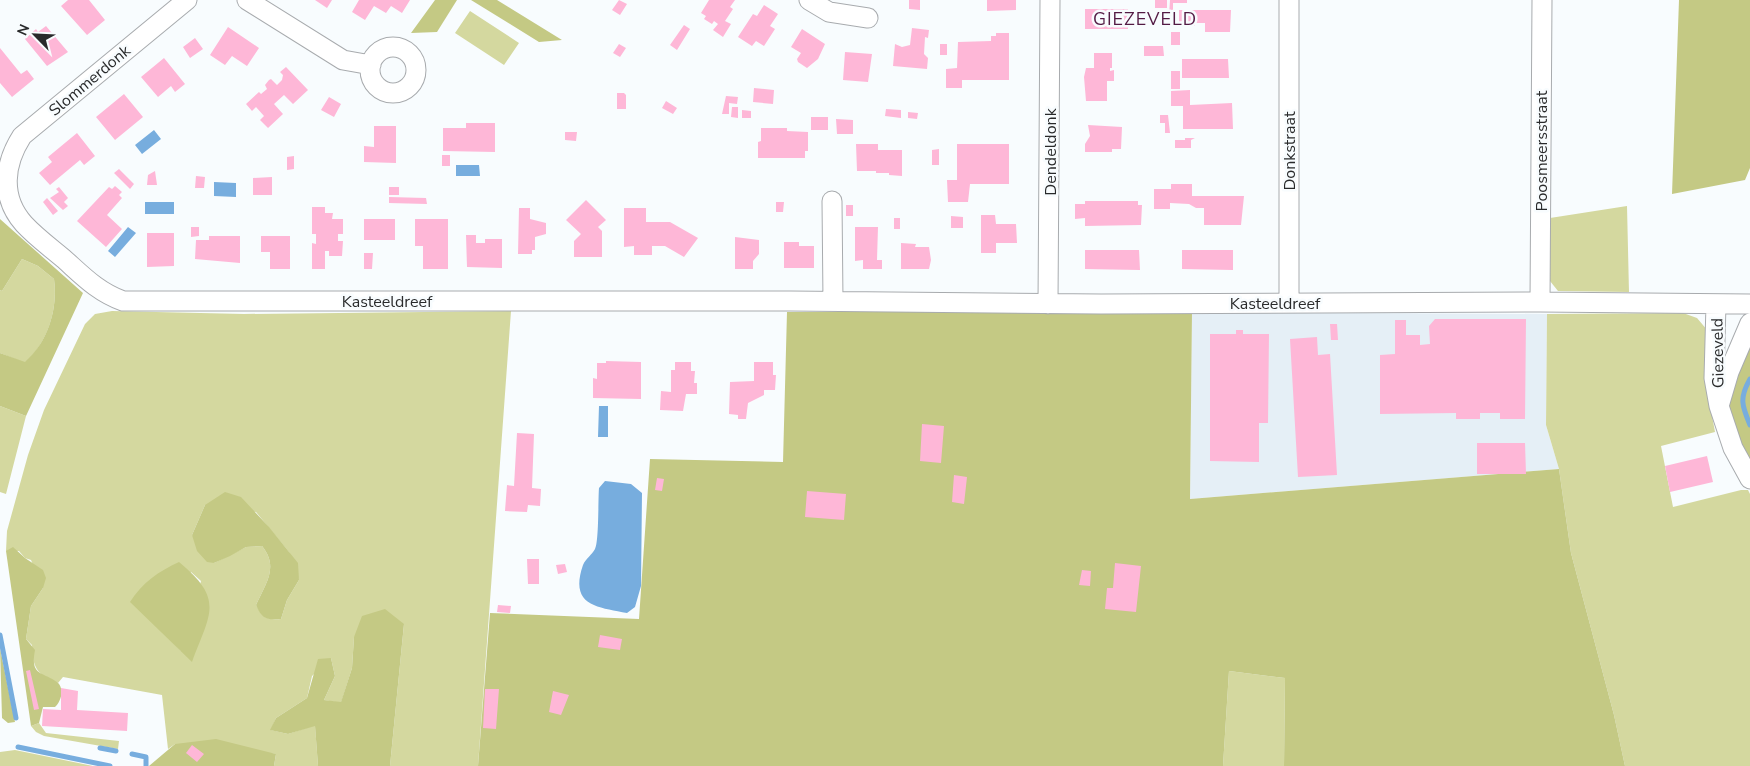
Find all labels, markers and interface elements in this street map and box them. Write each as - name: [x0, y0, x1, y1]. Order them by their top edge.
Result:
- district label: GIEZEVELD: [1093, 7, 1197, 31]
- north arrow: [10, 10, 60, 60]
- text: N: [13, 21, 34, 39]
- street label: Slommerdonk: [44, 39, 136, 121]
- street label: Poosmeersstraat: [1531, 90, 1553, 211]
- street label: Dendeldonk: [1040, 107, 1062, 196]
- street label: Donkstraat: [1279, 111, 1301, 191]
- street label: Kasteeldreef: [342, 291, 433, 313]
- street label: Kasteeldreef: [1230, 293, 1321, 315]
- street label: Giezeveld: [1706, 318, 1730, 388]

